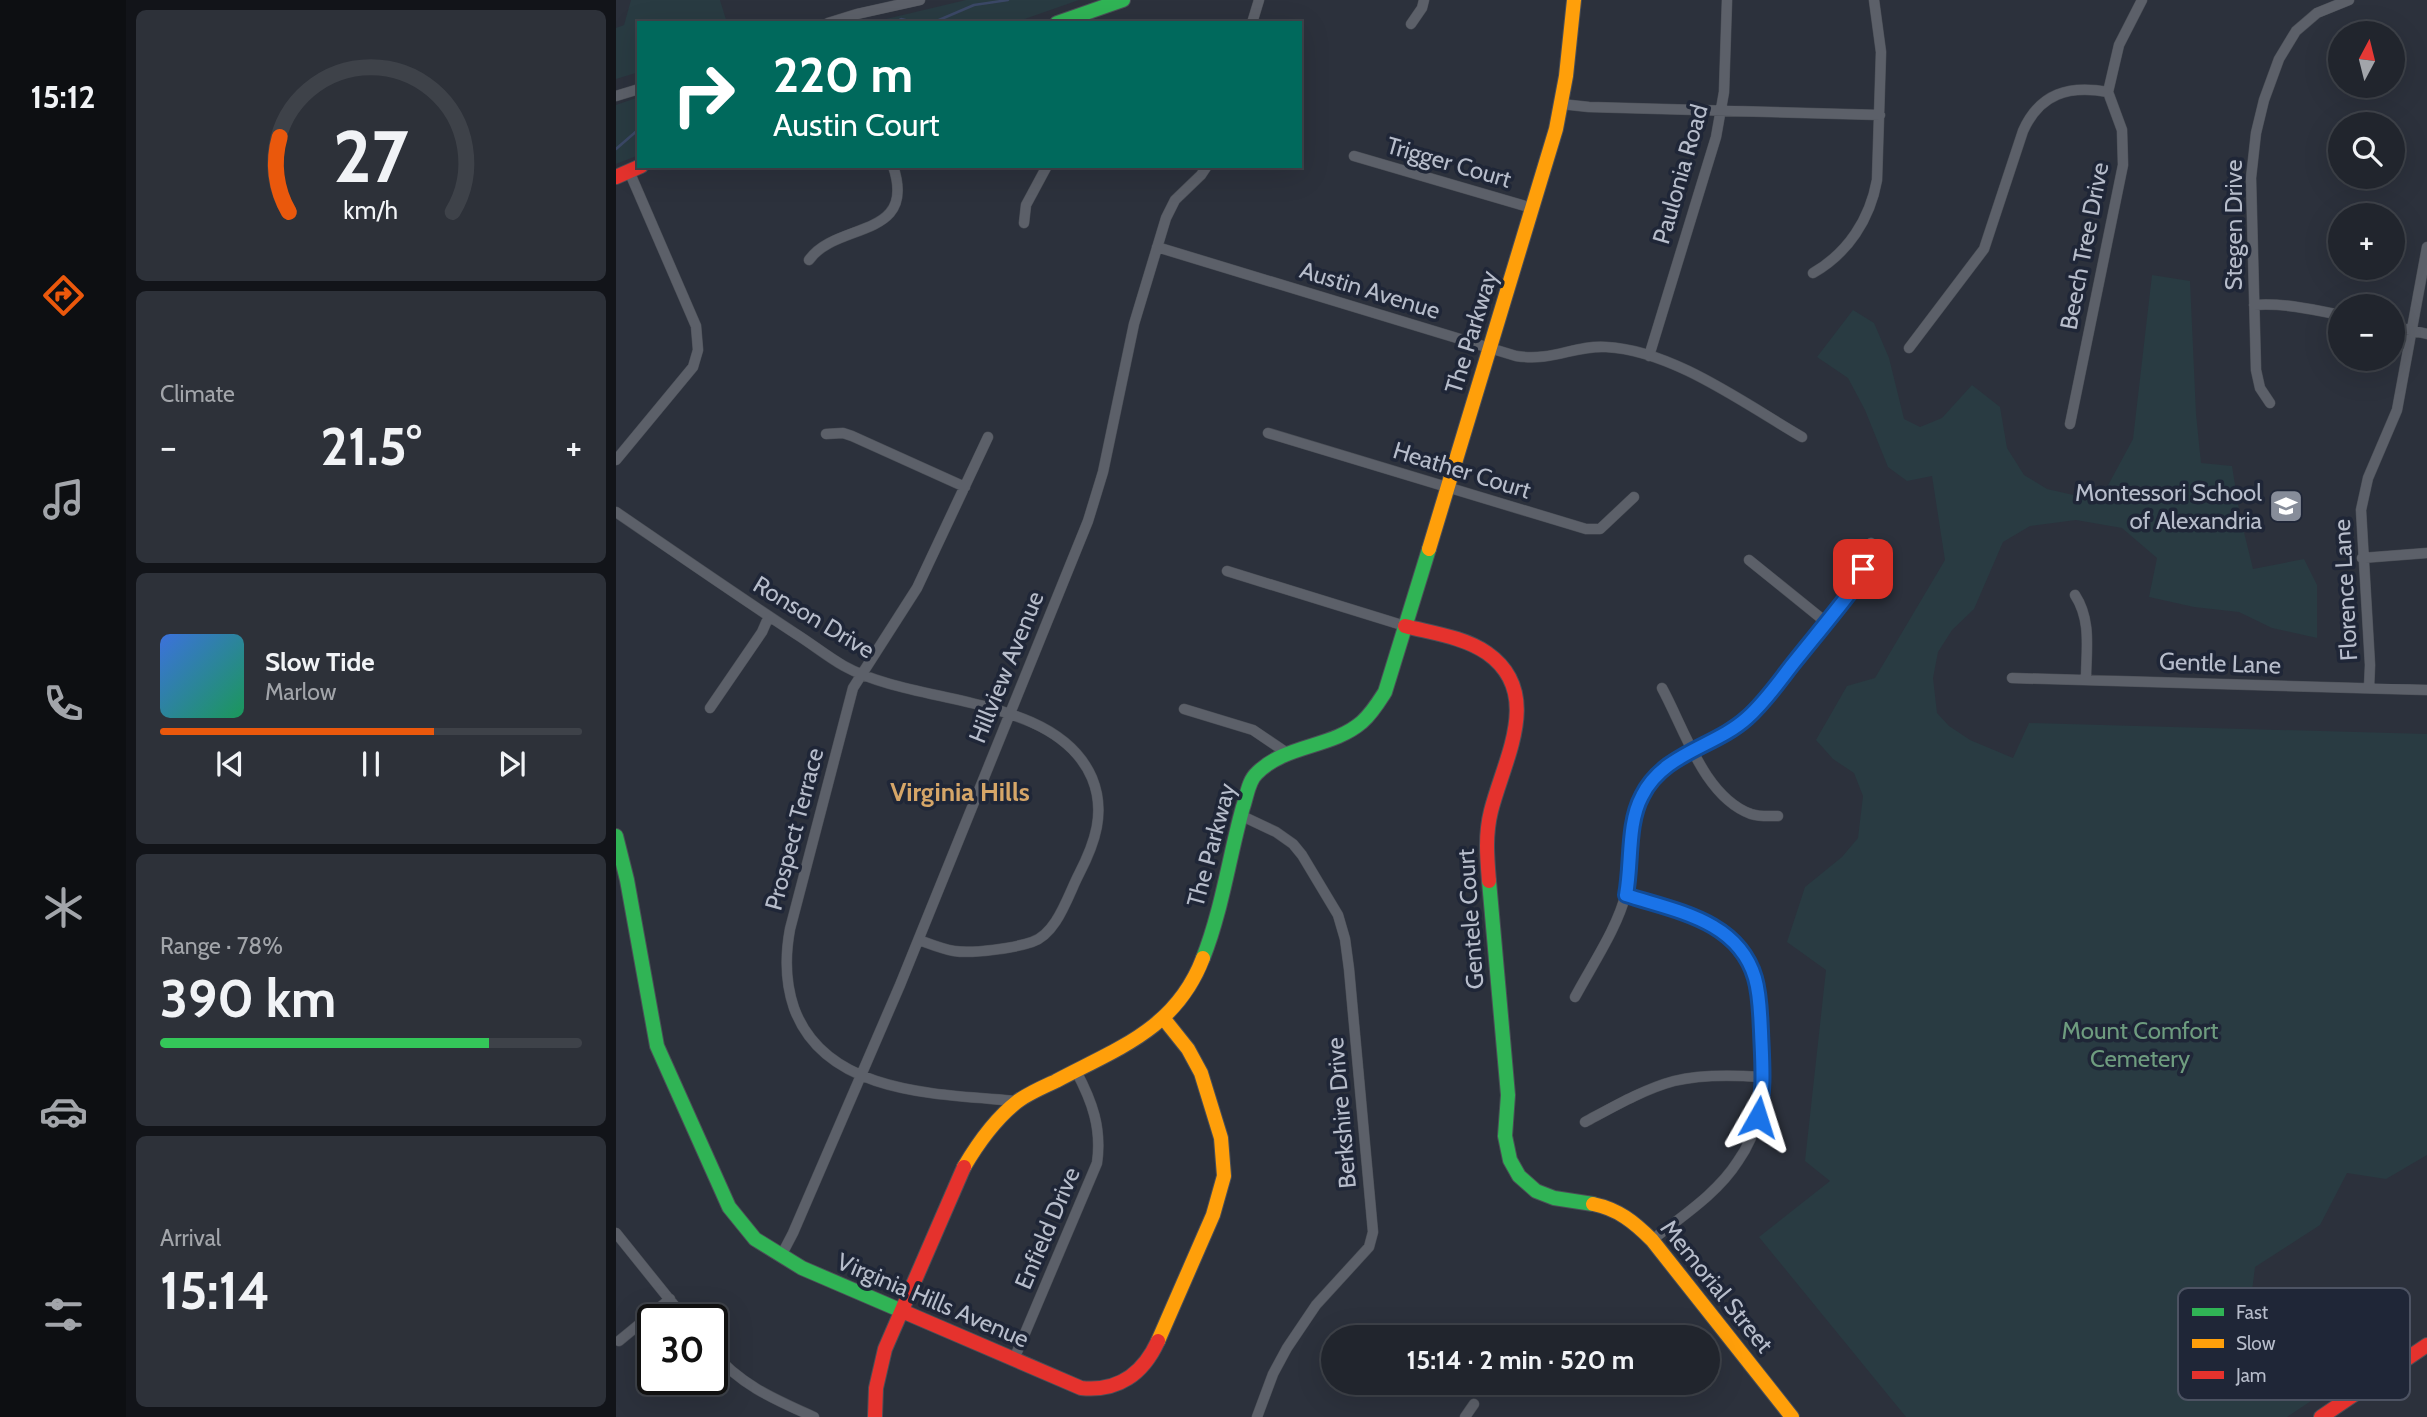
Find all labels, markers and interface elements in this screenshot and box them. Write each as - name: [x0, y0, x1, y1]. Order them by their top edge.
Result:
- north arrow: [2328, 21, 2404, 98]
- map controls: [2328, 21, 2405, 371]
- text: 220 m: [773, 45, 913, 104]
- icon: right: [658, 49, 749, 140]
- text: 15:12: [31, 77, 95, 116]
- street label: Paulonia Road: [1646, 101, 1714, 247]
- text: Austin Court: [773, 105, 940, 144]
- text: 27: [333, 112, 409, 200]
- button: search: [2328, 112, 2405, 189]
- street label: Trigger Court: [1383, 130, 1515, 194]
- street label: Beech Tree Drive: [2054, 160, 2114, 332]
- street label: Stegen Drive: [2219, 160, 2248, 290]
- text: km/h: [344, 195, 398, 225]
- button: +: [2328, 203, 2405, 280]
- street label: Austin Avenue: [1296, 255, 1444, 325]
- street label: The Parkway: [1439, 267, 1503, 397]
- icon: directions: [39, 271, 88, 320]
- button: −: [2328, 294, 2405, 371]
- text: Climate: [160, 380, 235, 408]
- text: 21.5°: [320, 415, 422, 478]
- text: −: [160, 423, 177, 470]
- text: +: [565, 423, 582, 470]
- street label: Heather Court: [1390, 435, 1534, 505]
- icon: music: [39, 475, 88, 524]
- place label: Montessori School of Alexandria: [2075, 478, 2262, 535]
- school or university icon: Montessori School of Alexandria: [2267, 487, 2305, 525]
- street label: Florence Lane: [2327, 518, 2363, 662]
- pin: [1833, 539, 1893, 599]
- icon: arrive: [1844, 550, 1882, 588]
- street label: Ronson Drive: [748, 569, 880, 665]
- street label: Hillview Avenue: [962, 587, 1050, 747]
- text: Slow Tide: [265, 646, 375, 678]
- street label: Gentle Lane: [2158, 646, 2282, 680]
- text: Marlow: [265, 678, 336, 706]
- icon: phone: [39, 679, 88, 728]
- icon: previous: [211, 745, 249, 783]
- icon: pause: [352, 745, 390, 783]
- icon: next: [493, 745, 531, 783]
- street label: Prospect Terrace: [758, 745, 830, 913]
- district label: Virginia Hills: [890, 776, 1030, 808]
- street label: The Parkway: [1181, 780, 1241, 910]
- street label: Gentele Court: [1451, 848, 1489, 990]
- icon: climate: [39, 883, 88, 932]
- text: Range · 78%: [160, 932, 283, 960]
- text: 390 km: [160, 967, 336, 1030]
- park label: Mount Comfort Cemetery: [2062, 1016, 2218, 1073]
- street label: Berkshire Drive: [1320, 1036, 1362, 1190]
- position arrow: [1721, 1080, 1795, 1154]
- icon: car: [39, 1087, 88, 1136]
- street label: Enfield Drive: [1008, 1163, 1086, 1293]
- street label: Memorial Street: [1655, 1214, 1779, 1358]
- text: Arrival: [160, 1224, 221, 1252]
- street label: Virginia Hills Avenue: [833, 1246, 1033, 1354]
- text: 15:14: [160, 1259, 270, 1322]
- legend: [2178, 1288, 2410, 1400]
- icon: filters: [39, 1290, 88, 1339]
- text: Fast: [2236, 1301, 2269, 1324]
- speed limit sign: 30: [637, 1304, 728, 1395]
- text: Slow: [2236, 1332, 2276, 1355]
- text: 15:14 · 2 min · 520 m: [1407, 1344, 1634, 1376]
- text: Jam: [2235, 1364, 2266, 1387]

